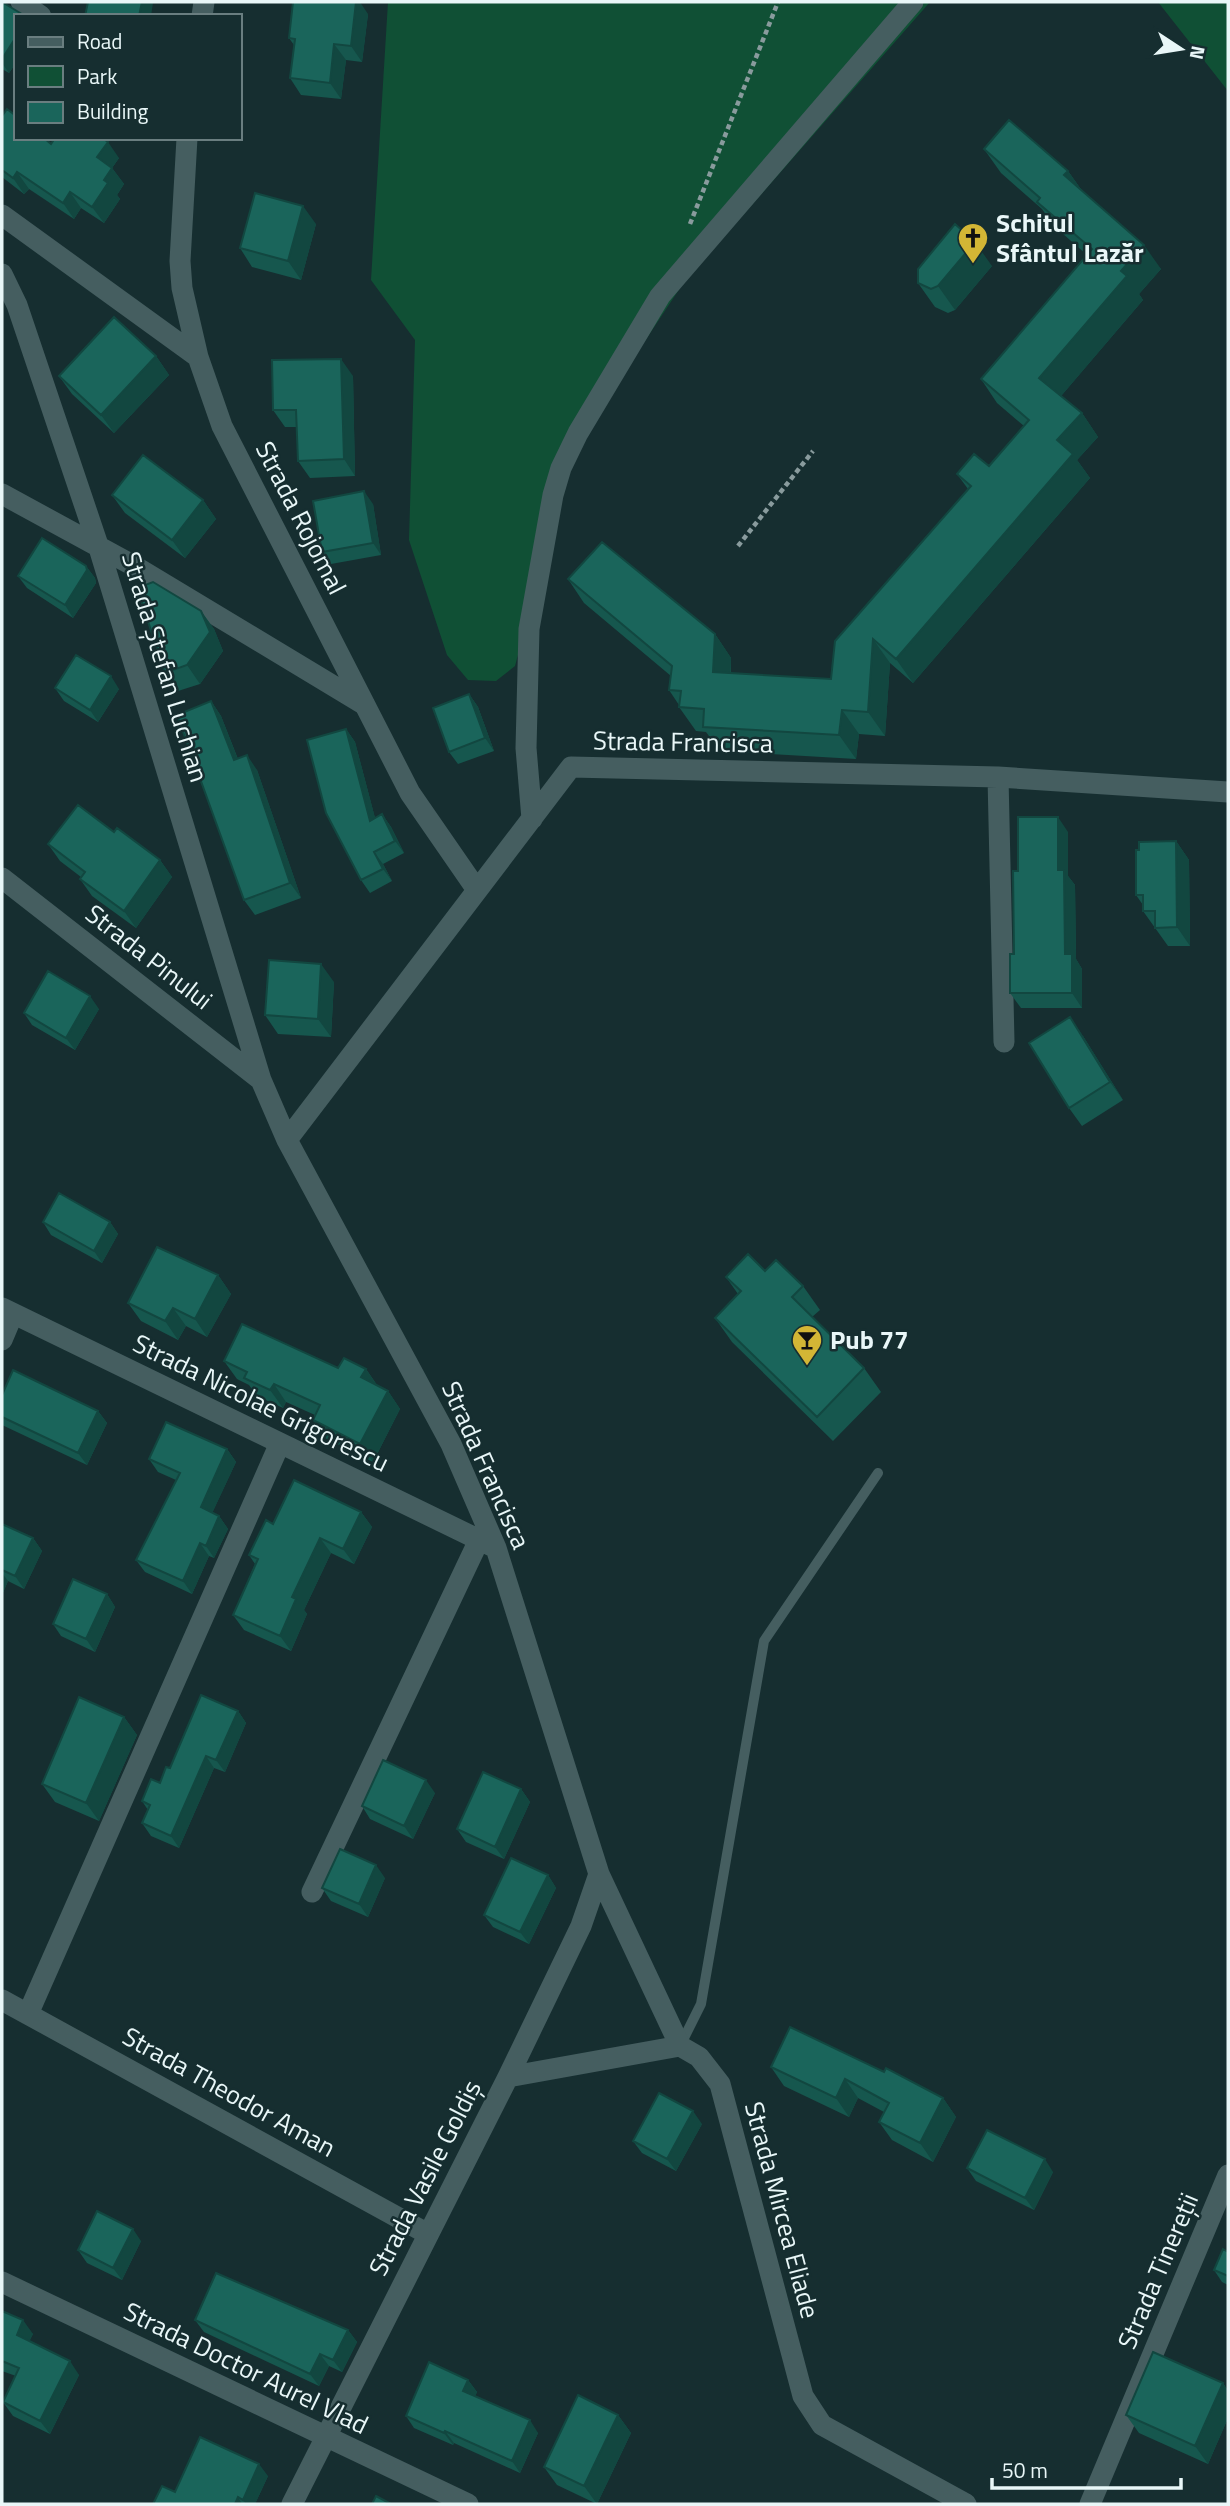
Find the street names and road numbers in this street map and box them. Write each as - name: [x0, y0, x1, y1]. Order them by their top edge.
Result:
- street label: Strada Rojomal: [246, 434, 357, 601]
- street label: Strada Ștefan Luchian: [112, 547, 219, 787]
- street label: Strada Francisca: [593, 720, 773, 763]
- street label: Strada Pinului: [77, 894, 221, 1019]
- street label: Strada Nicolae Grigorescu: [127, 1324, 396, 1482]
- street label: Strada Francisca: [432, 1375, 541, 1555]
- street label: Strada Theodor Aman: [116, 2017, 343, 2166]
- street label: Strada Vasile Goldiș: [358, 2073, 491, 2282]
- street label: Strada Mircea Eliade: [735, 2097, 830, 2323]
- street label: Strada Tinereții: [1107, 2187, 1208, 2355]
- street label: Strada Doctor Aurel Vlad: [117, 2291, 375, 2444]

